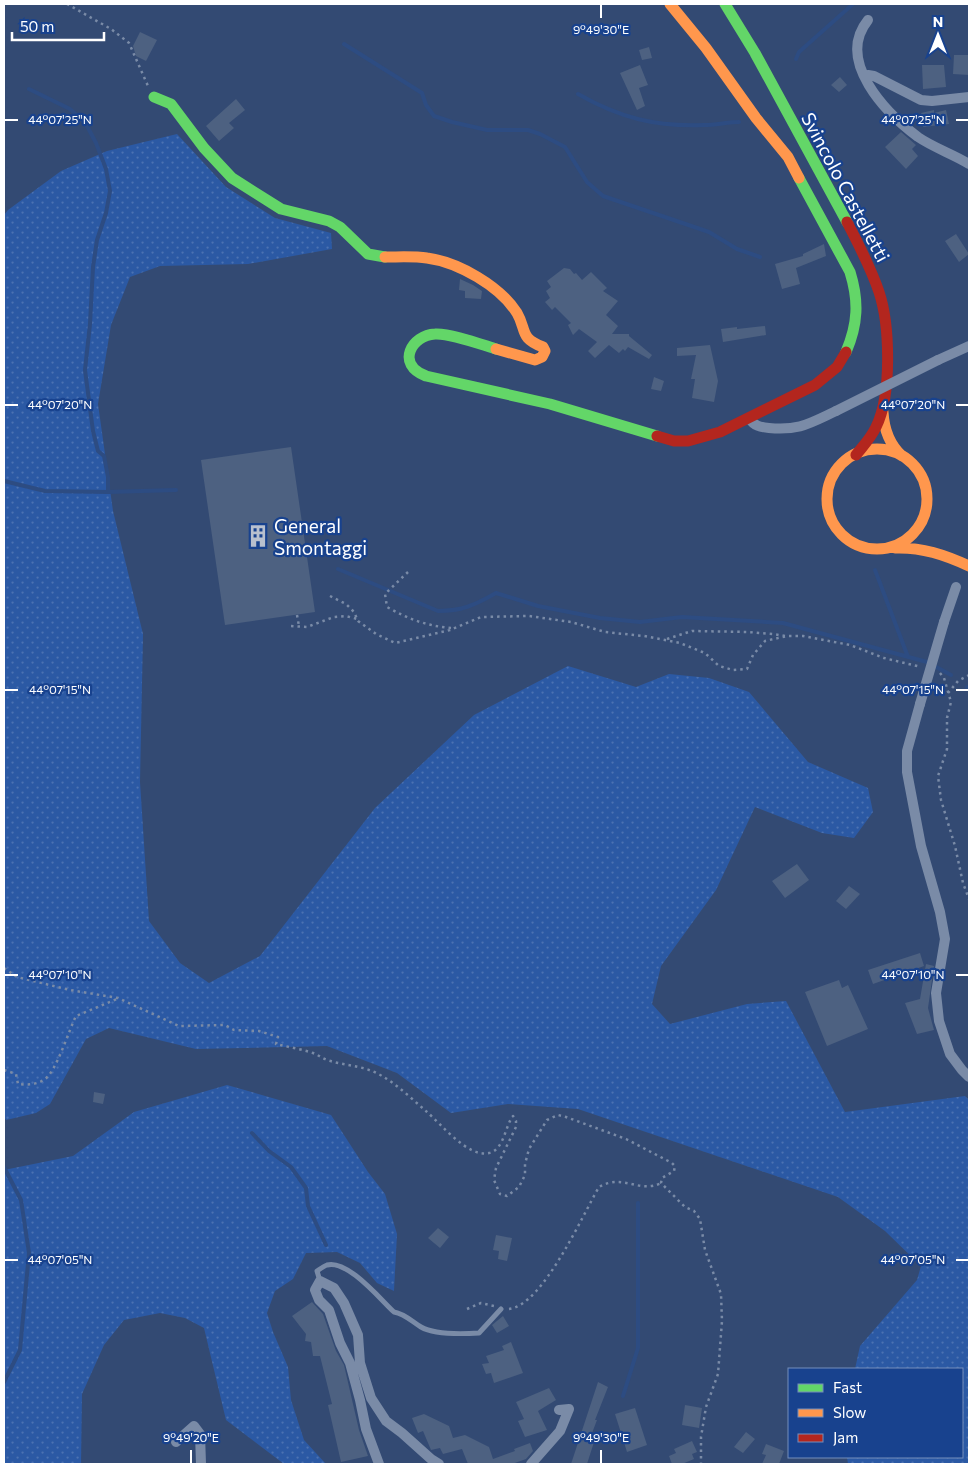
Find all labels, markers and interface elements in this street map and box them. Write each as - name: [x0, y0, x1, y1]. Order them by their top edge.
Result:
- scale bar: [12, 10, 105, 42]
- north arrow: [913, 10, 963, 60]
- text: N: [933, 13, 943, 30]
- text: 50 m: [20, 17, 54, 35]
- text: 9°49'30"E: [573, 22, 629, 36]
- street label: Svincolo Castelletti: [797, 108, 895, 266]
- text: 44°07'25"N: [28, 112, 92, 126]
- text: 44°07'25"N: [881, 112, 945, 126]
- text: 44°07'20"N: [28, 397, 92, 411]
- text: 44°07'20"N: [881, 397, 945, 411]
- place label: General Smontaggi: [274, 514, 367, 559]
- building icon: General Smontaggi: [245, 523, 271, 549]
- text: 44°07'15"N: [29, 682, 91, 696]
- text: 44°07'15"N: [882, 682, 944, 696]
- text: 44°07'10"N: [28, 967, 92, 981]
- text: 44°07'10"N: [881, 967, 945, 981]
- text: 44°07'05"N: [28, 1252, 92, 1266]
- text: 44°07'05"N: [881, 1252, 945, 1266]
- legend: [788, 1368, 963, 1458]
- text: Fast: [833, 1378, 862, 1396]
- text: Slow: [833, 1403, 866, 1421]
- text: Jam: [833, 1428, 858, 1446]
- text: 9°49'20"E: [163, 1430, 219, 1444]
- text: 9°49'30"E: [573, 1430, 629, 1444]

